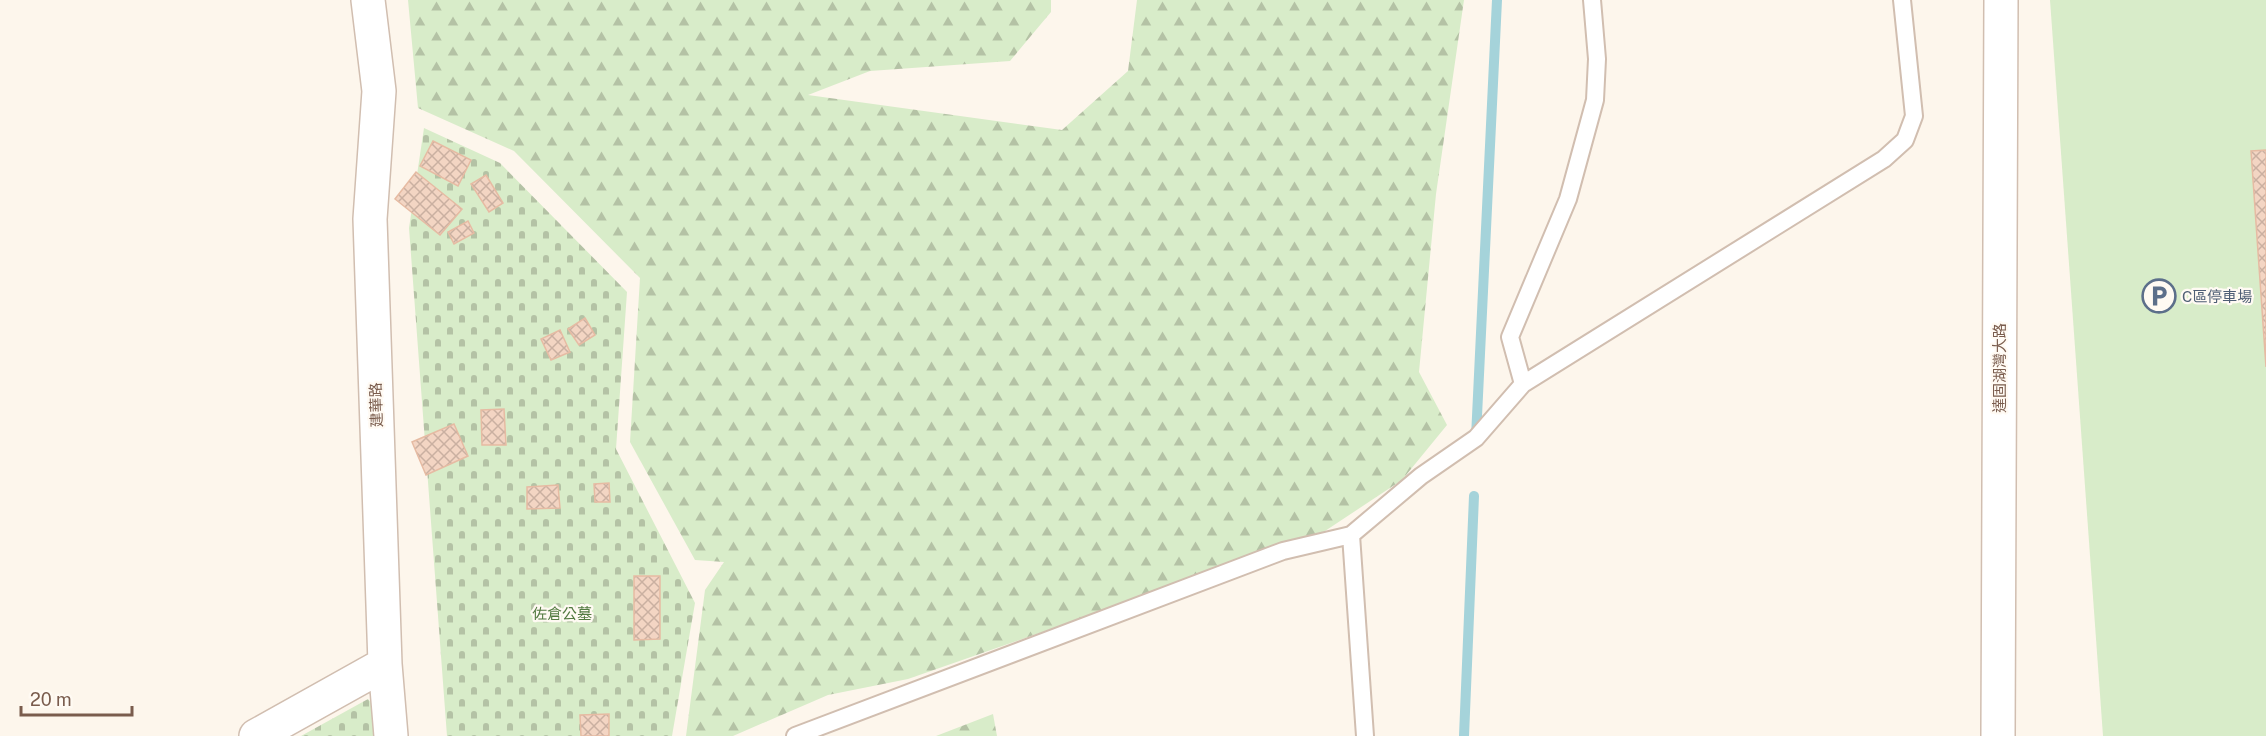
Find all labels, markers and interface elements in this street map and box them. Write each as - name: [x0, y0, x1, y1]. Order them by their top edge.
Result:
- parking icon: C區停車場: [2141, 278, 2177, 314]
- place label: C區停車場: [2182, 288, 2252, 305]
- street label: 達固湖灣大路: [1991, 323, 2008, 413]
- street label: 建華路: [367, 382, 385, 428]
- park label: 佐倉公墓: [532, 605, 592, 622]
- scale bar: [21, 679, 132, 717]
- text: 20 m: [30, 689, 72, 710]

